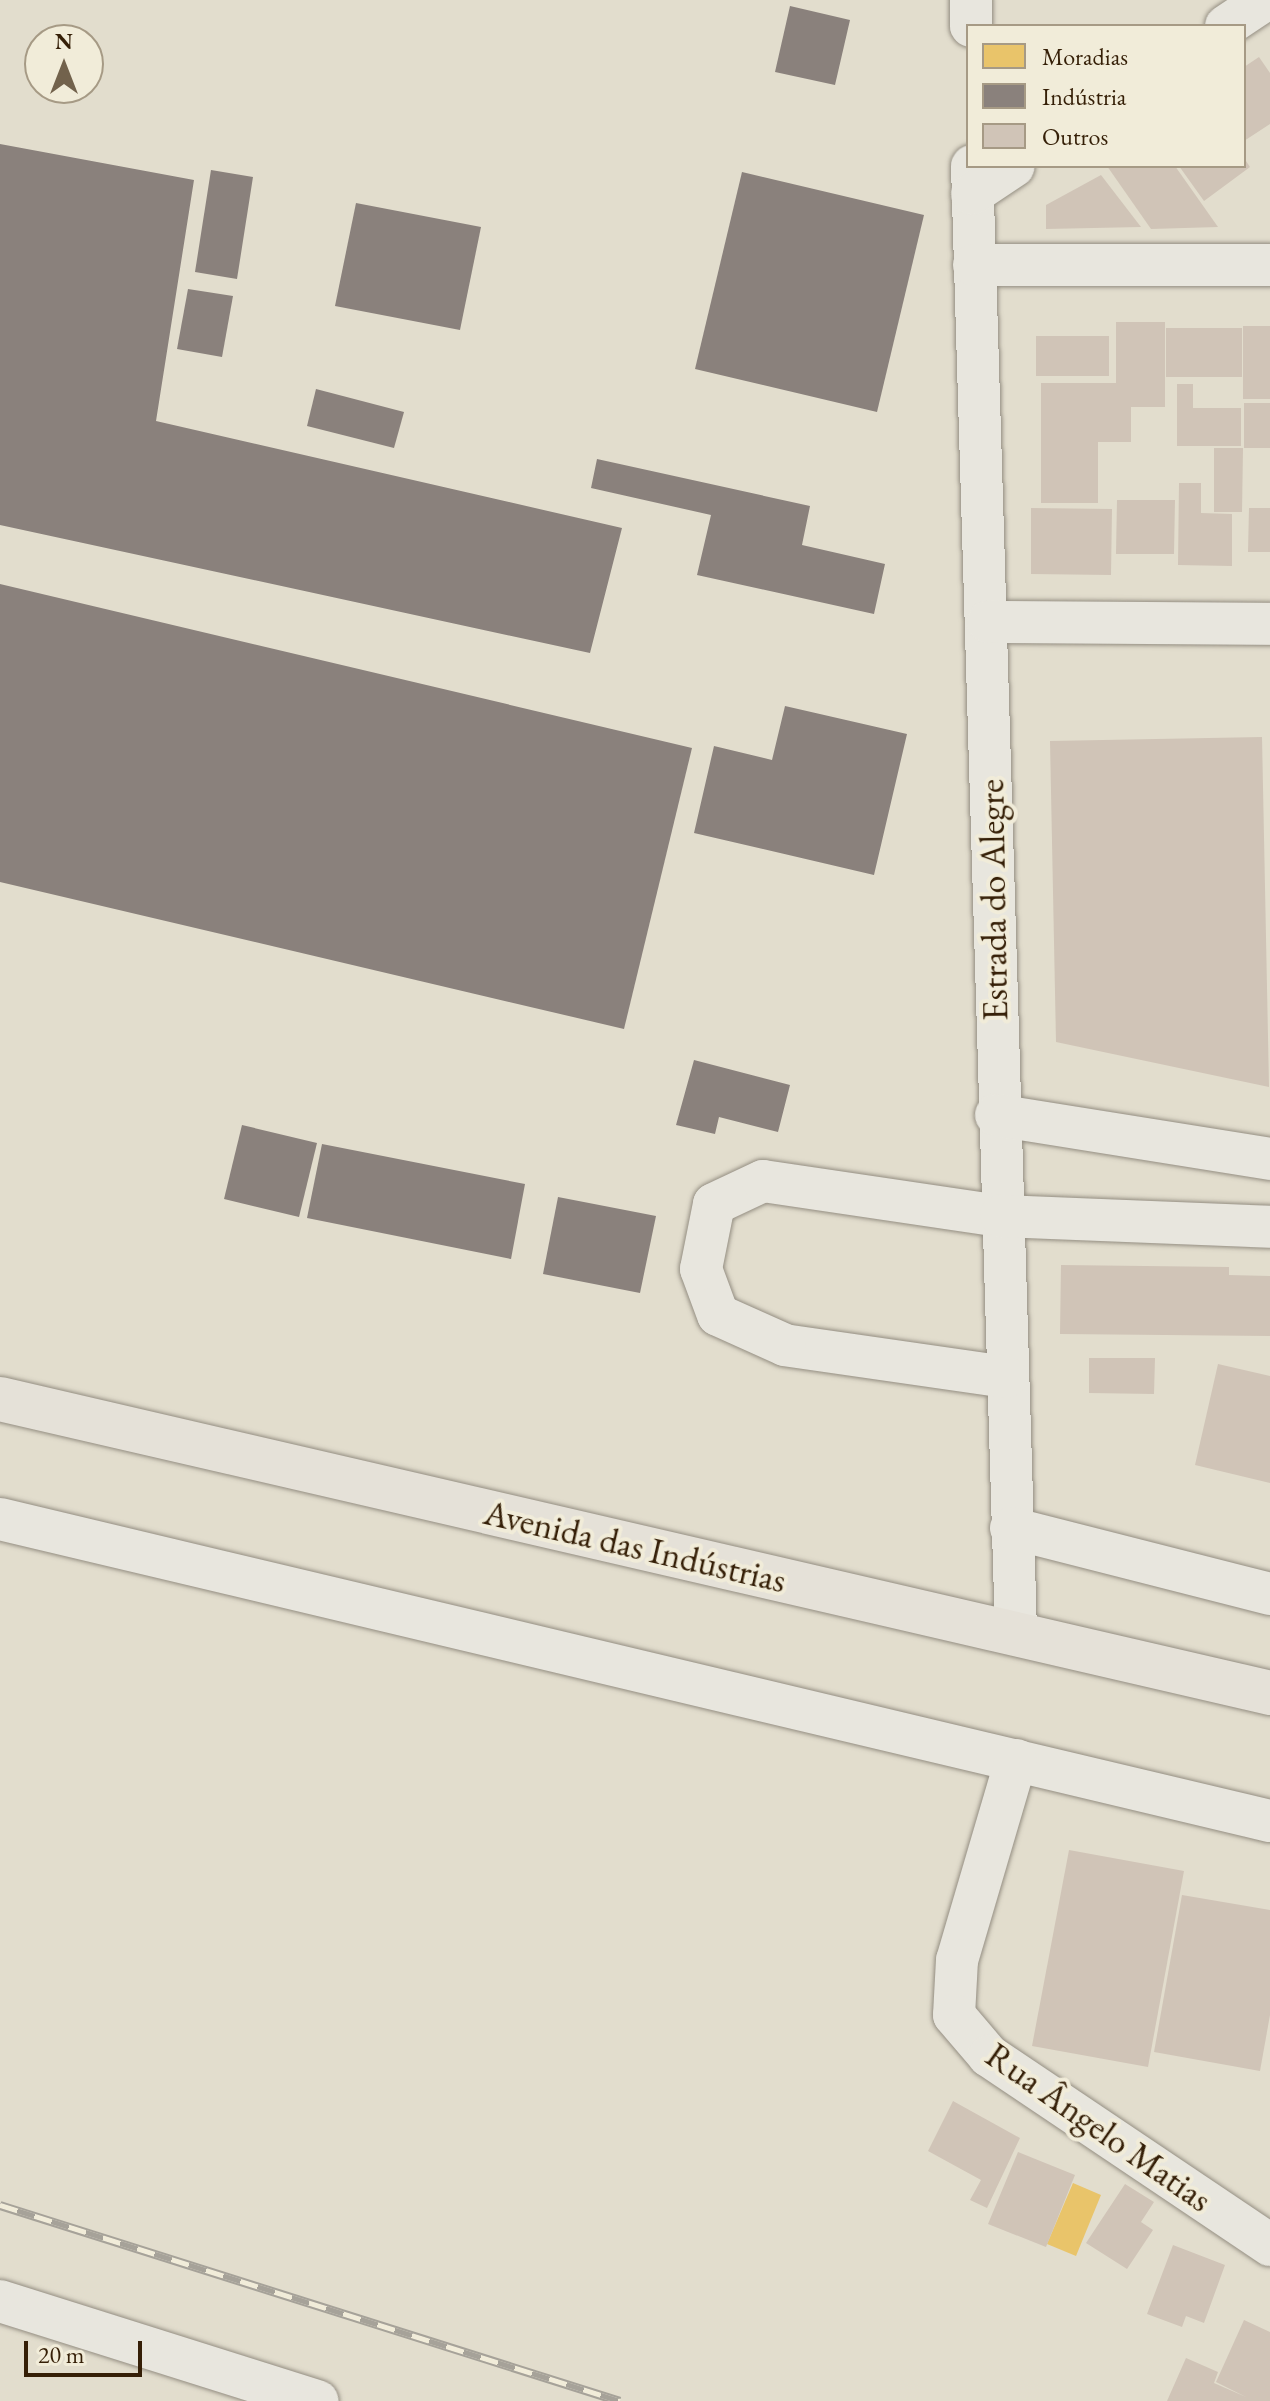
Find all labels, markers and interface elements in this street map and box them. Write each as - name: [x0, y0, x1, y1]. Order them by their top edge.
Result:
- north arrow: [24, 24, 104, 104]
- legend: [966, 24, 1246, 168]
- text: N: [55, 27, 73, 56]
- text: Moradias: [1042, 41, 1128, 72]
- text: Indústria: [1042, 81, 1126, 112]
- text: Outros: [1042, 121, 1108, 152]
- street label: Estrada do Alegre: [969, 779, 1017, 1021]
- street label: Avenida das Indústrias: [480, 1490, 790, 1602]
- street label: Rua Ângelo Matias: [978, 2033, 1220, 2221]
- scale bar: [28, 2325, 146, 2375]
- text: 20 m: [38, 2339, 85, 2370]

